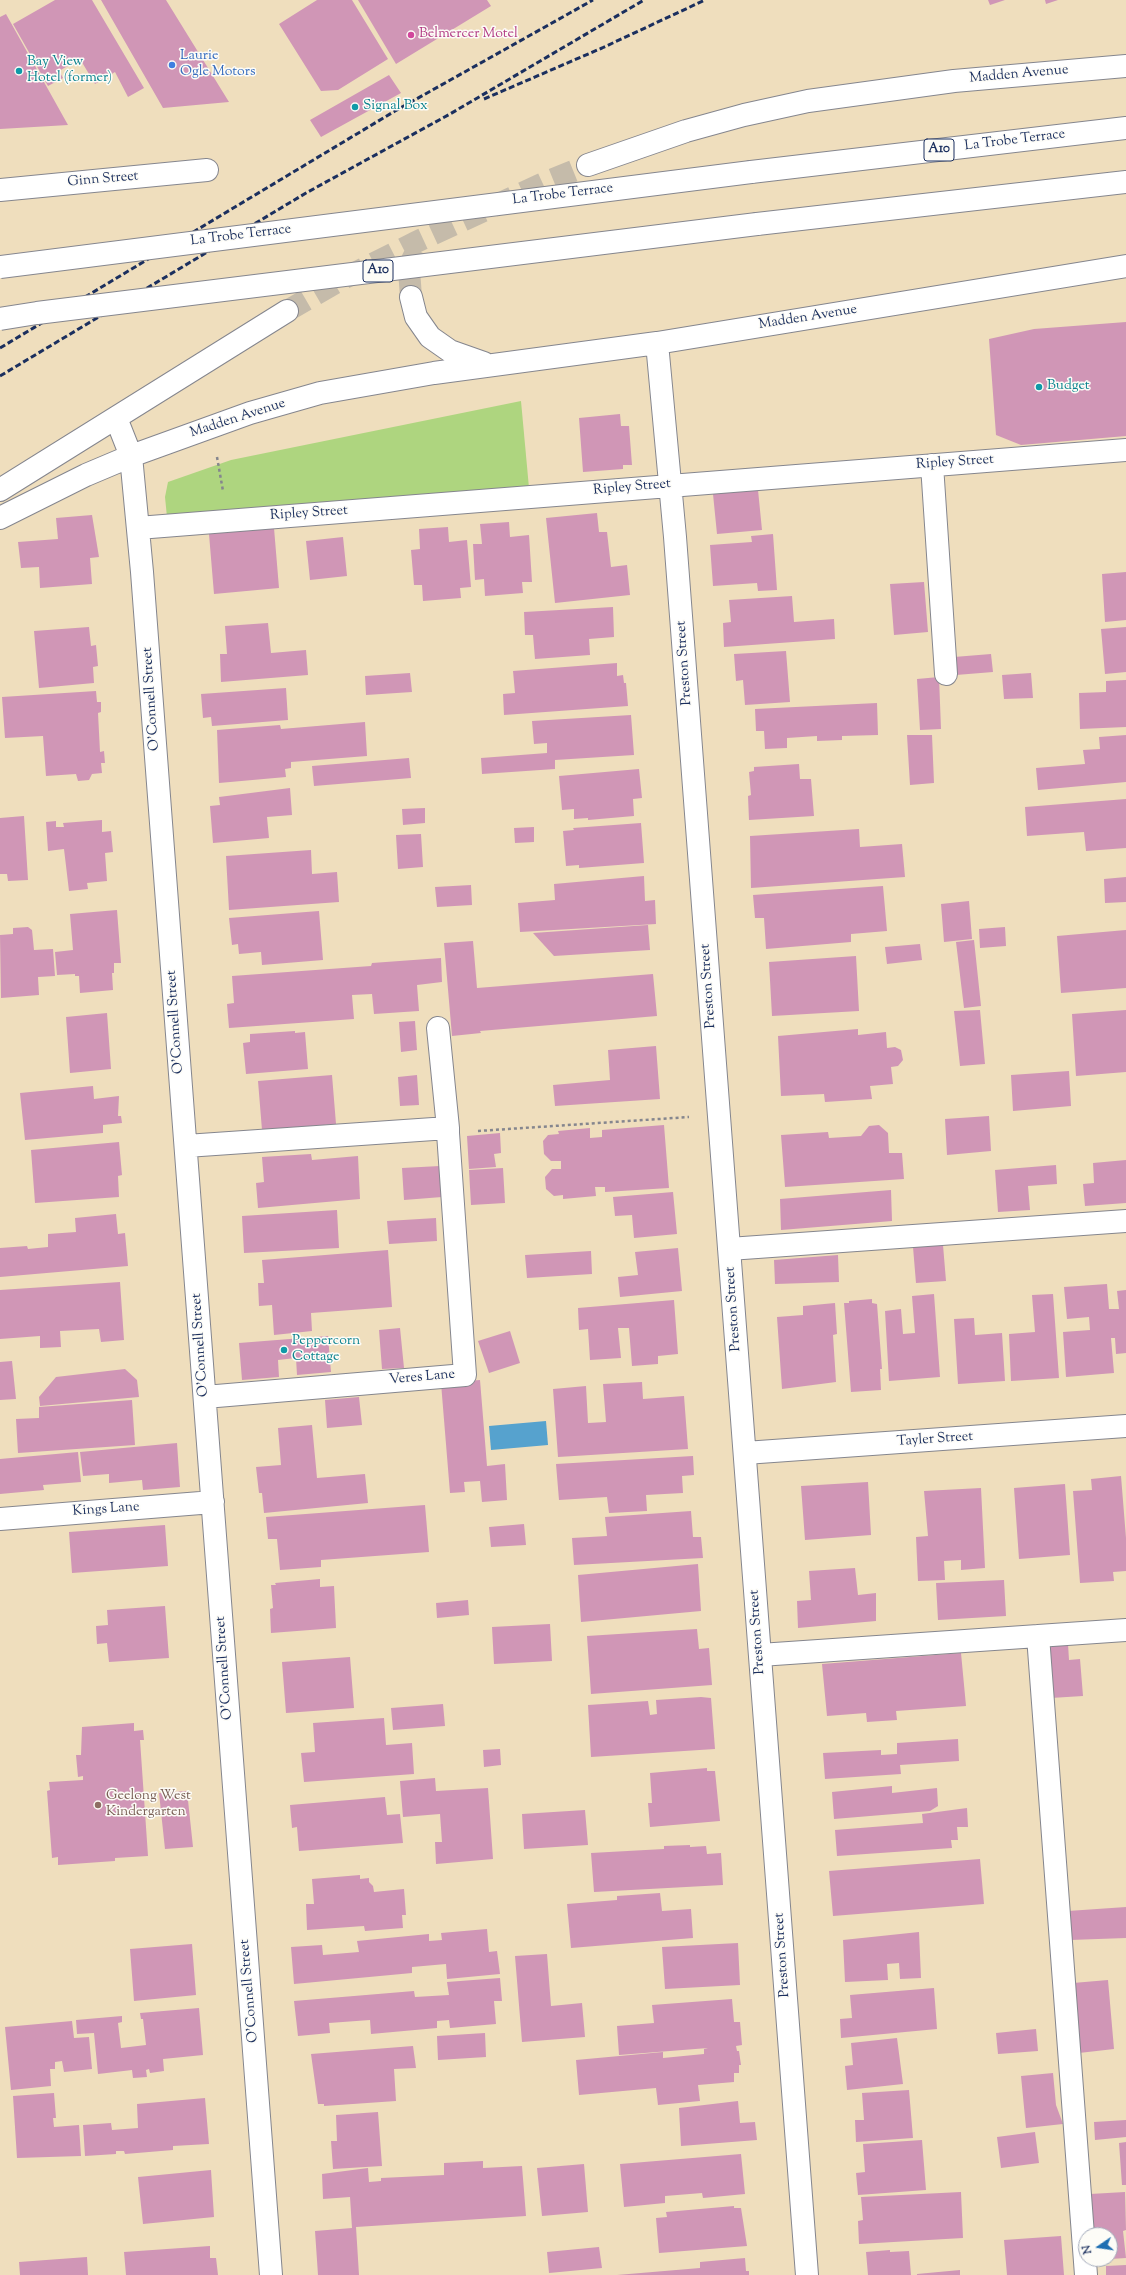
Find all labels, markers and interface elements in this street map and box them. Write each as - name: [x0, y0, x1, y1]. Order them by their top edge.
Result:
- place label: Belmercer Motel: [419, 27, 518, 43]
- marker: Belmercer Motel: [406, 30, 416, 40]
- place label: Laurie Ogle Motors: [180, 49, 255, 82]
- place label: Bay View Hotel (former): [27, 55, 112, 88]
- marker: Laurie Ogle Motors: [167, 60, 177, 70]
- street label: Madden Avenue: [969, 62, 1069, 88]
- marker: Bay View Hotel (former): [14, 66, 24, 76]
- place label: Signal Box: [363, 99, 428, 115]
- marker: Signal Box: [350, 102, 360, 112]
- street label: La Trobe Terrace: [964, 126, 1066, 156]
- road number: A10: [924, 139, 954, 161]
- street label: Ginn Street: [67, 169, 139, 191]
- street label: La Trobe Terrace: [512, 180, 614, 210]
- street label: La Trobe Terrace: [190, 221, 292, 251]
- road number: A10: [363, 260, 393, 282]
- street label: Madden Avenue: [758, 302, 858, 334]
- place label: Budget: [1047, 379, 1090, 395]
- marker: Budget: [1034, 382, 1044, 392]
- street label: Madden Avenue: [188, 396, 288, 442]
- street label: Ripley Street: [916, 452, 994, 474]
- street label: Ripley Street: [592, 476, 672, 500]
- street label: Ripley Street: [270, 503, 348, 525]
- street label: Preston Street: [674, 620, 696, 706]
- street label: O'Connell Street: [140, 647, 164, 751]
- street label: Preston Street: [698, 943, 720, 1029]
- street label: O'Connell Street: [164, 970, 188, 1074]
- street label: Preston Street: [723, 1266, 745, 1352]
- street label: O'Connell Street: [189, 1293, 213, 1397]
- place label: Peppercorn Cottage: [292, 1334, 360, 1366]
- marker: Peppercorn Cottage: [279, 1345, 289, 1355]
- street label: Veres Lane: [388, 1367, 456, 1389]
- street label: Tayler Street: [896, 1429, 974, 1451]
- street label: Kings Lane: [72, 1499, 140, 1521]
- street label: Preston Street: [747, 1589, 769, 1675]
- street label: O'Connell Street: [213, 1616, 237, 1720]
- place label: Geelong West Kindergarten: [106, 1789, 191, 1822]
- marker: Geelong West Kindergarten: [93, 1800, 103, 1810]
- street label: Preston Street: [772, 1912, 794, 1998]
- street label: O'Connell Street: [237, 1938, 263, 2044]
- north arrow: [1078, 2227, 1118, 2267]
- text: N: [1078, 2243, 1096, 2256]

